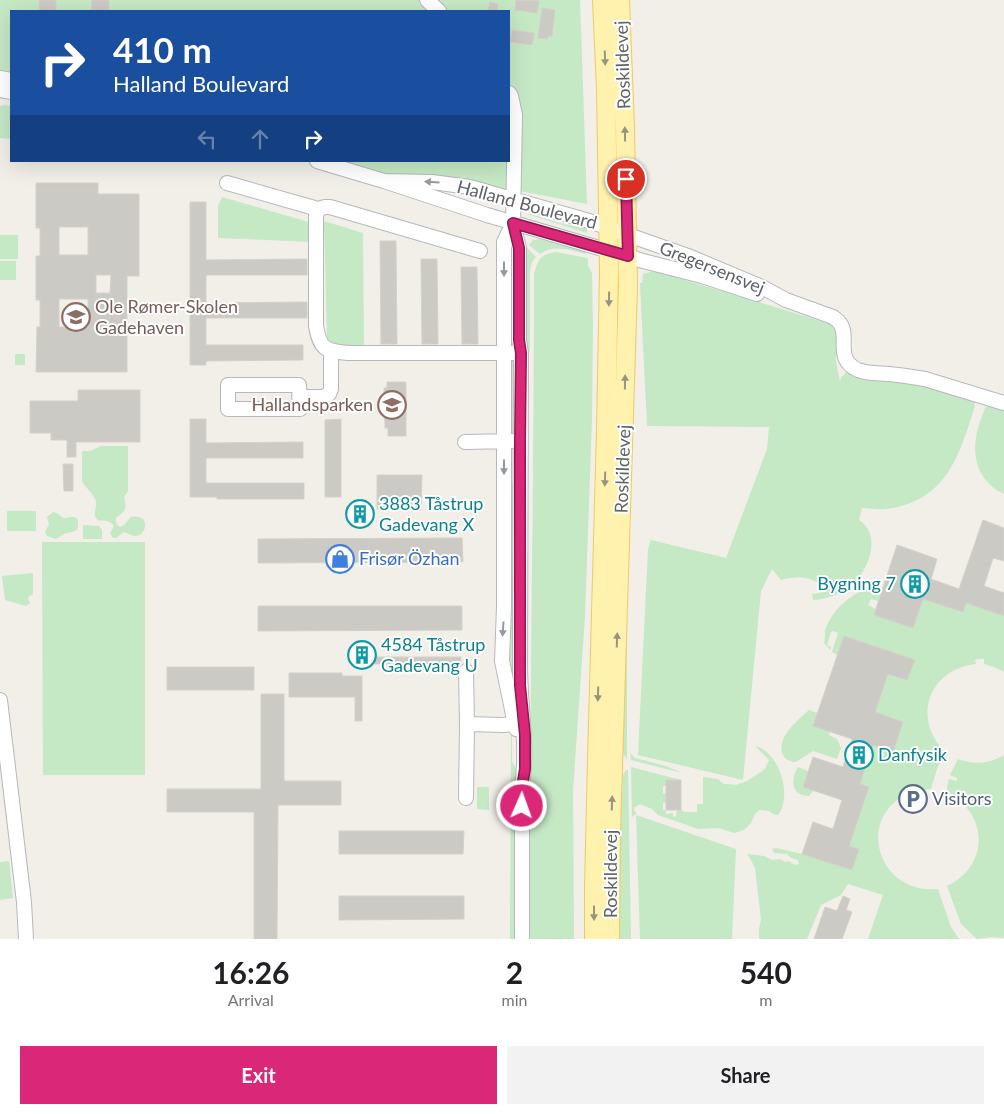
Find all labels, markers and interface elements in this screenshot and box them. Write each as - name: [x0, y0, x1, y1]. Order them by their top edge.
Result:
- street label: Roskildevej: [609, 20, 635, 110]
- text: 410 m: [113, 28, 212, 70]
- icon: right: [30, 30, 95, 95]
- one-way arrow: [602, 50, 610, 66]
- text: Halland Boulevard: [113, 70, 289, 97]
- icon: left: [193, 125, 221, 153]
- icon: ahead: [246, 125, 274, 153]
- icon: right: [299, 125, 327, 153]
- one-way arrow: [621, 125, 629, 141]
- pin: [605, 158, 647, 200]
- icon: arrive: [612, 165, 640, 193]
- street label: Halland Boulevard: [455, 175, 600, 233]
- one-way arrow: [424, 178, 440, 186]
- street label: Gregersensvej: [656, 236, 768, 298]
- one-way arrow: [500, 261, 508, 277]
- one-way arrow: [604, 292, 612, 308]
- place label: Ole Rømer-Skolen Gadehaven: [95, 295, 238, 338]
- school or university icon: Ole Rømer-Skolen Gadehaven: [61, 302, 91, 332]
- one-way arrow: [621, 374, 629, 390]
- school or university icon: Hallandsparken: [377, 390, 407, 420]
- place label: Hallandsparken: [251, 393, 373, 415]
- street label: Roskildevej: [609, 424, 635, 514]
- one-way arrow: [500, 459, 508, 475]
- one-way arrow: [600, 471, 608, 487]
- place label: 3883 Tåstrup Gadevang X: [379, 492, 483, 535]
- building icon: 3883 Tåstrup Gadevang X: [345, 499, 375, 529]
- shop icon: Frisør Özhan: [325, 544, 355, 574]
- place label: Frisør Özhan: [359, 547, 459, 569]
- building icon: Bygning 7: [900, 569, 930, 599]
- place label: Bygning 7: [817, 572, 896, 594]
- one-way arrow: [498, 621, 506, 637]
- one-way arrow: [613, 632, 621, 648]
- place label: 4584 Tåstrup Gadevang U: [381, 633, 485, 676]
- building icon: 4584 Tåstrup Gadevang U: [347, 640, 377, 670]
- one-way arrow: [594, 686, 602, 702]
- building icon: Danfysik: [844, 740, 874, 770]
- place label: Danfysik: [878, 743, 948, 765]
- position arrow: [495, 779, 547, 831]
- parking icon: Visitors: [898, 784, 928, 814]
- place label: Visitors: [932, 787, 992, 809]
- one-way arrow: [608, 795, 616, 811]
- street label: Roskildevej: [599, 830, 621, 918]
- one-way arrow: [590, 906, 598, 922]
- text: 16:26: [212, 954, 289, 990]
- text: 2: [506, 954, 523, 990]
- text: 540: [740, 954, 792, 990]
- text: Arrival: [228, 990, 274, 1009]
- text: min: [502, 990, 528, 1009]
- text: m: [759, 990, 772, 1009]
- button: Exit: [20, 1046, 497, 1104]
- button: Share: [507, 1046, 984, 1104]

